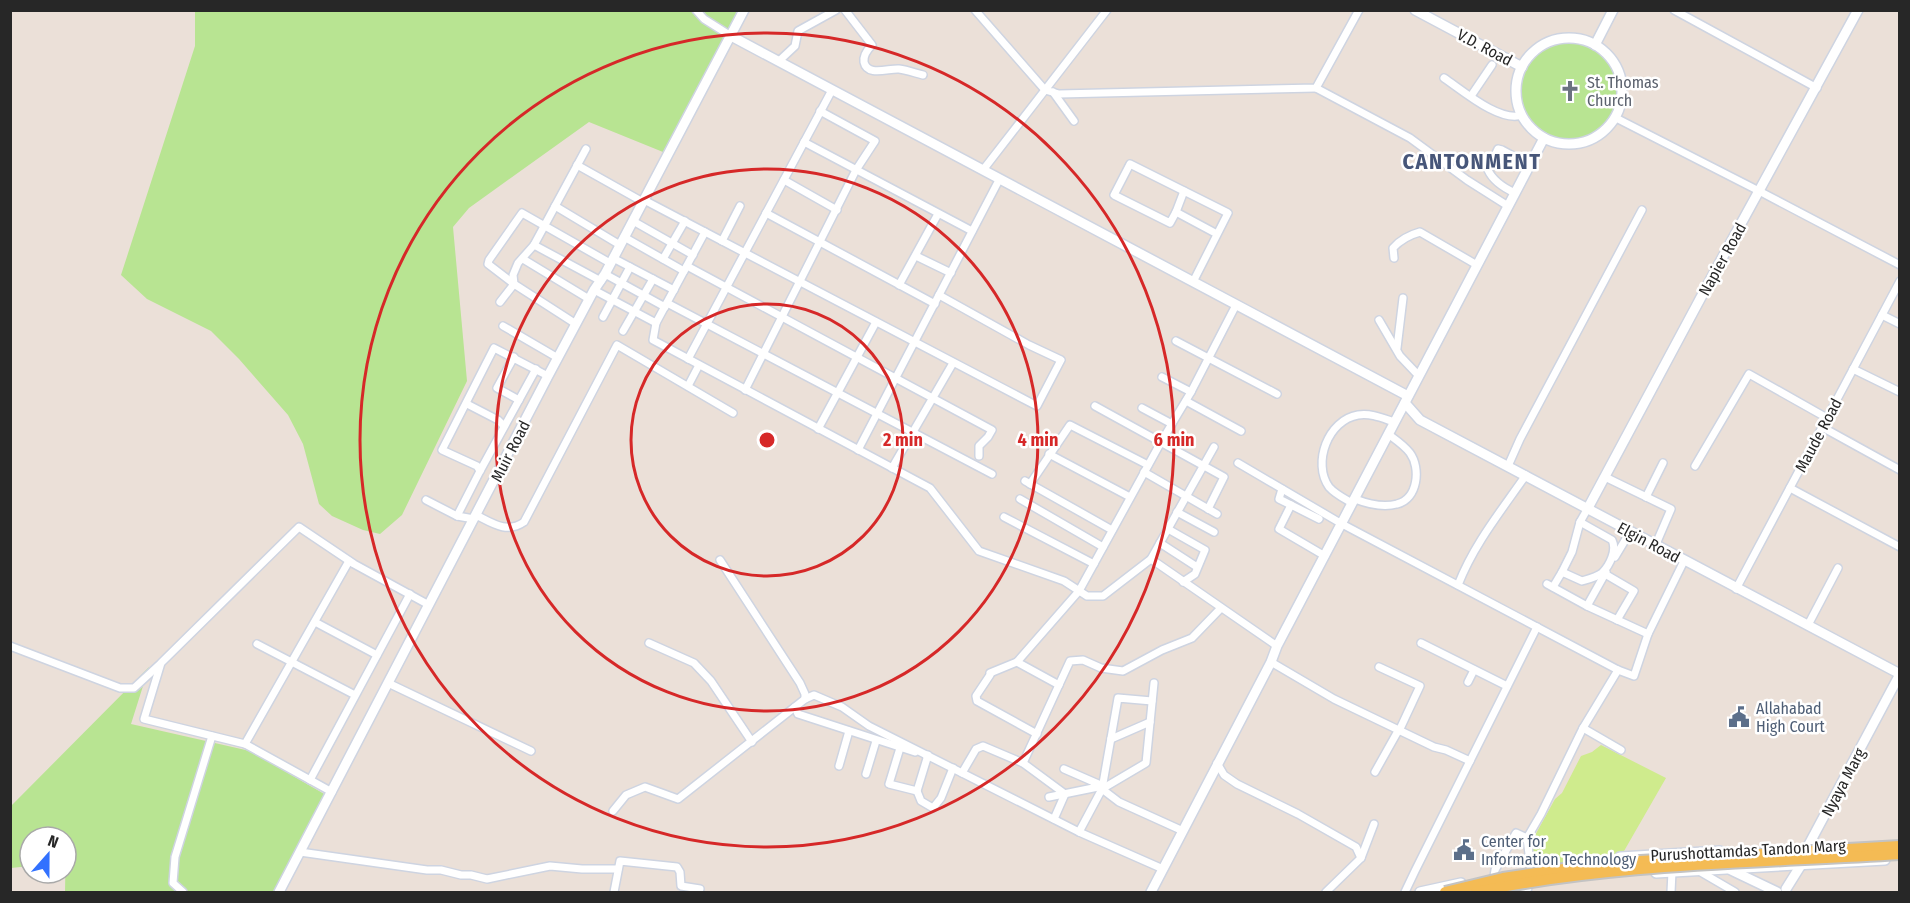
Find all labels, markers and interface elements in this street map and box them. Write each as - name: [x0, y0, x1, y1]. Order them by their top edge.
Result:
- street label: V.D. Road: [1454, 25, 1516, 70]
- place label: St. Thomas Church: [1587, 73, 1659, 110]
- church icon: St. Thomas Church: [1558, 79, 1582, 103]
- district label: CANTONMENT: [1403, 148, 1541, 175]
- street label: Napier Road: [1695, 219, 1750, 299]
- street label: Maude Road: [1791, 395, 1846, 475]
- street label: Muir Road: [487, 417, 534, 485]
- text: 2 min: [882, 429, 923, 451]
- text: 4 min: [1018, 429, 1058, 451]
- text: 6 min: [1154, 429, 1195, 451]
- centre of rings: [757, 430, 777, 450]
- street label: Elgin Road: [1614, 518, 1683, 567]
- place label: Allahabad High Court: [1756, 699, 1826, 736]
- public building icon: Allahabad High Court: [1727, 705, 1751, 729]
- street label: Nyaya Marg: [1817, 744, 1870, 820]
- north arrow: [18, 825, 78, 885]
- text: N: [45, 831, 61, 852]
- place label: Center for Information Technology: [1481, 832, 1637, 869]
- street label: Purushottamdas Tandon Marg: [1650, 836, 1847, 865]
- public building icon: Center for Information Technology: [1452, 838, 1476, 862]

